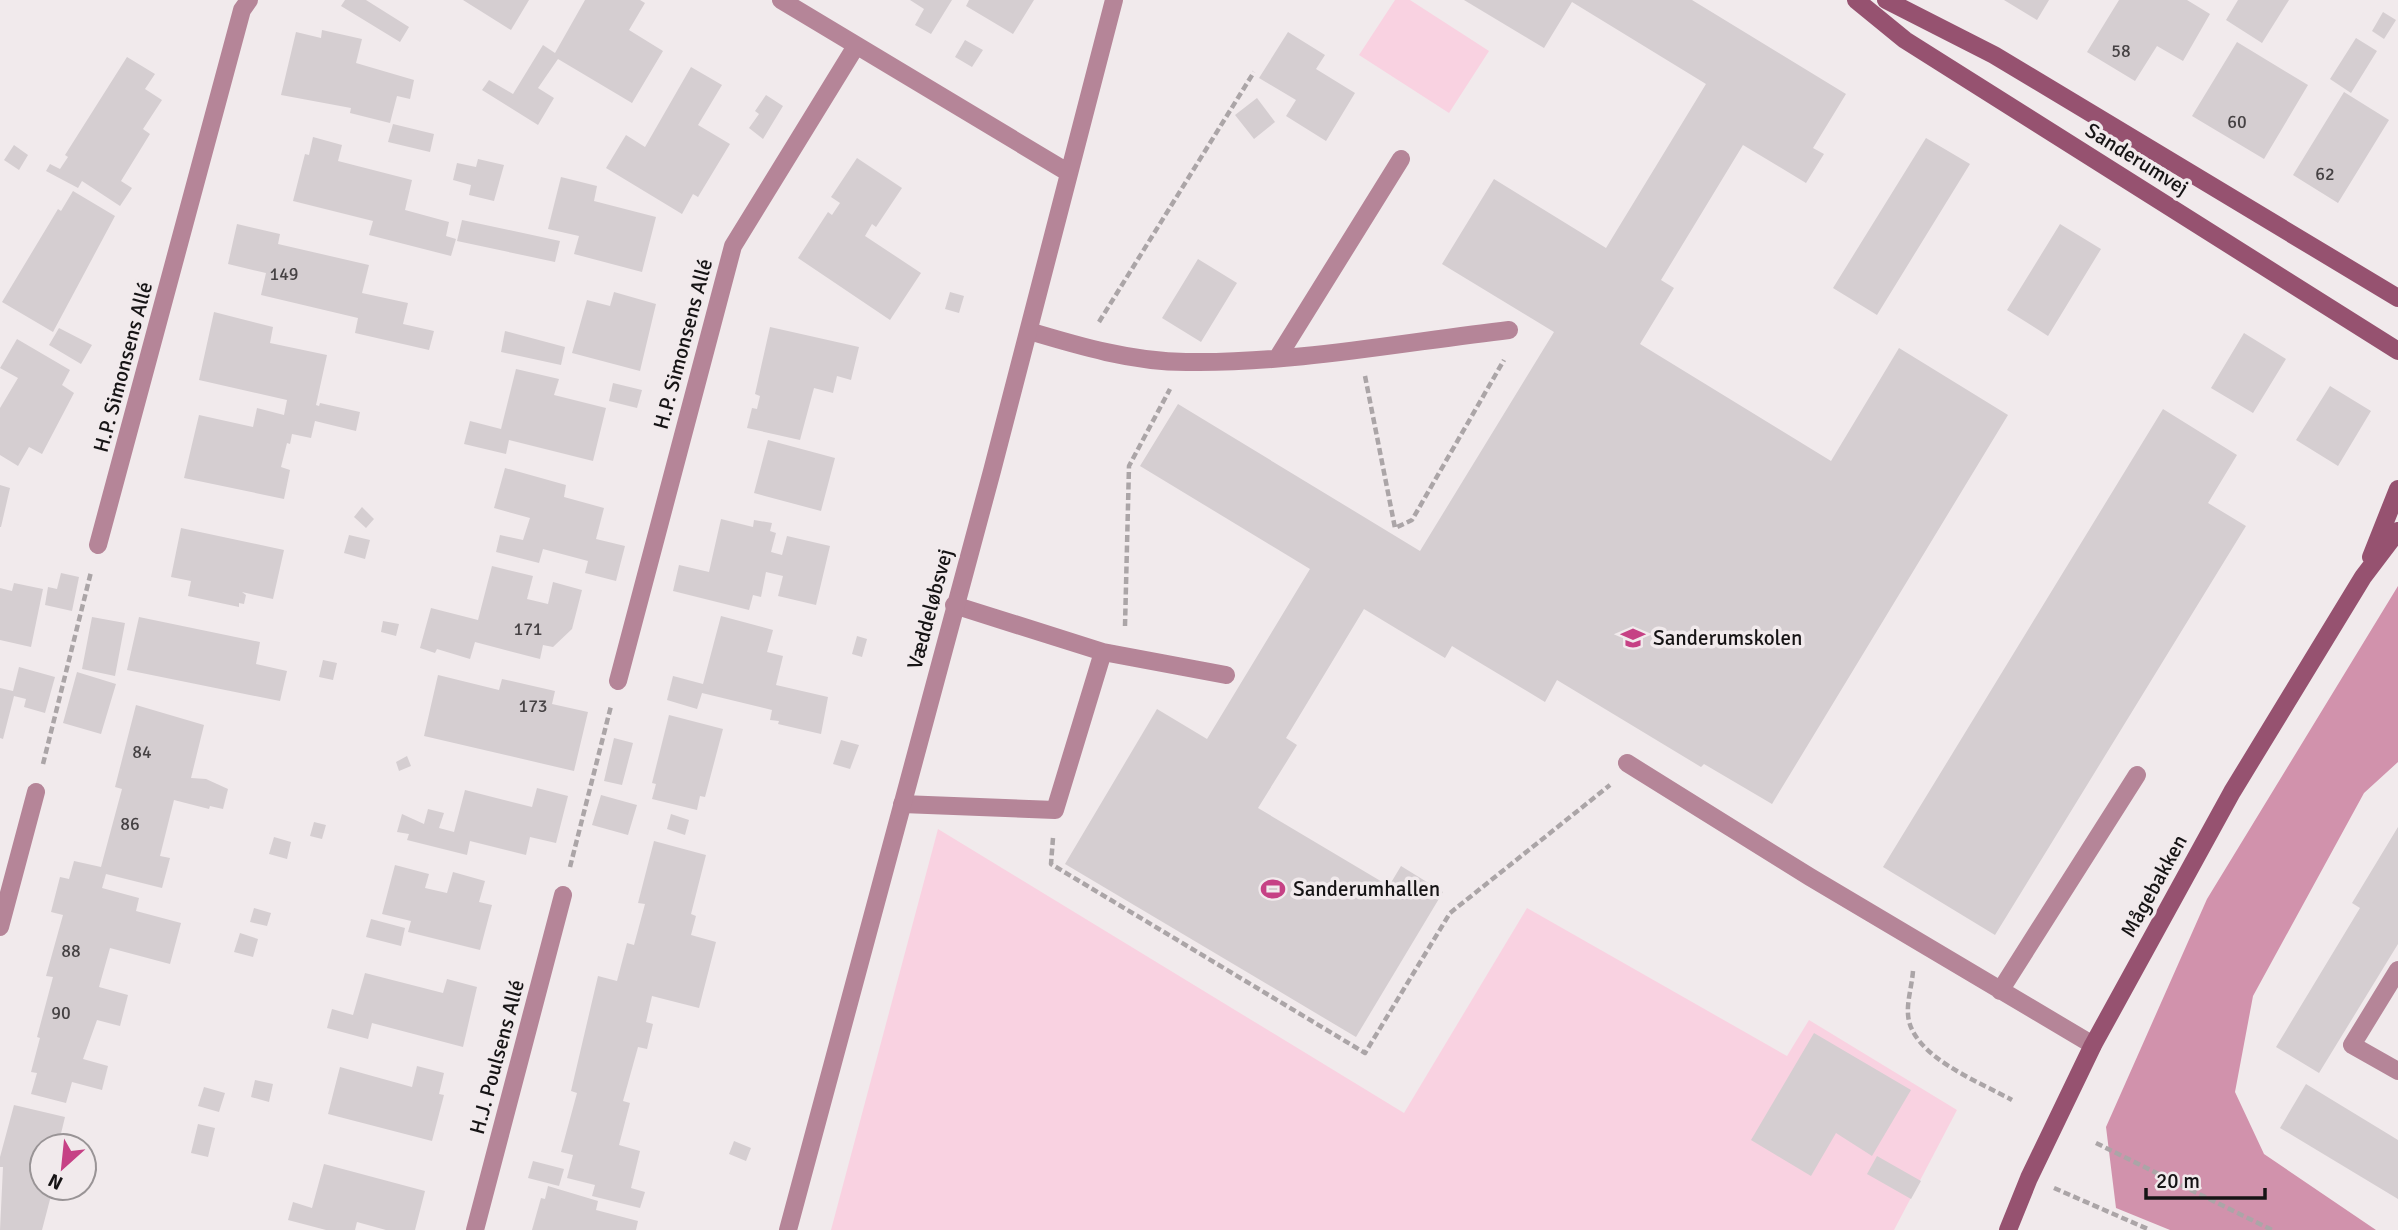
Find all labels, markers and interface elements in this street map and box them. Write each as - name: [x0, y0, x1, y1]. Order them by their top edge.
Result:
- house number: 58: [2111, 40, 2131, 62]
- house number: 60: [2227, 111, 2247, 133]
- street label: Sanderumvej: [2081, 117, 2193, 201]
- house number: 62: [2315, 163, 2335, 185]
- street label: H.P. Simonsens Allé: [648, 256, 718, 432]
- house number: 149: [269, 263, 299, 285]
- street label: H.P. Simonsens Allé: [88, 279, 158, 455]
- street label: Væddeløbsvej: [901, 546, 959, 672]
- house number: 171: [513, 618, 543, 640]
- school or university icon: Sanderumskolen: [1619, 624, 1647, 652]
- place label: Sanderumskolen: [1653, 625, 1803, 651]
- house number: 173: [518, 695, 548, 717]
- house number: 84: [132, 741, 152, 763]
- house number: 86: [120, 813, 140, 835]
- street label: Mågebakken: [2115, 830, 2193, 942]
- sports icon: Sanderumhallen: [1259, 875, 1287, 903]
- place label: Sanderumhallen: [1293, 876, 1440, 902]
- house number: 88: [61, 940, 81, 962]
- street label: H.J. Poulsens Allé: [464, 977, 530, 1137]
- house number: 90: [51, 1002, 71, 1024]
- north arrow: [28, 1132, 98, 1202]
- scale bar: [2146, 1156, 2265, 1200]
- text: N: [44, 1168, 67, 1195]
- text: 20 m: [2156, 1168, 2200, 1194]

